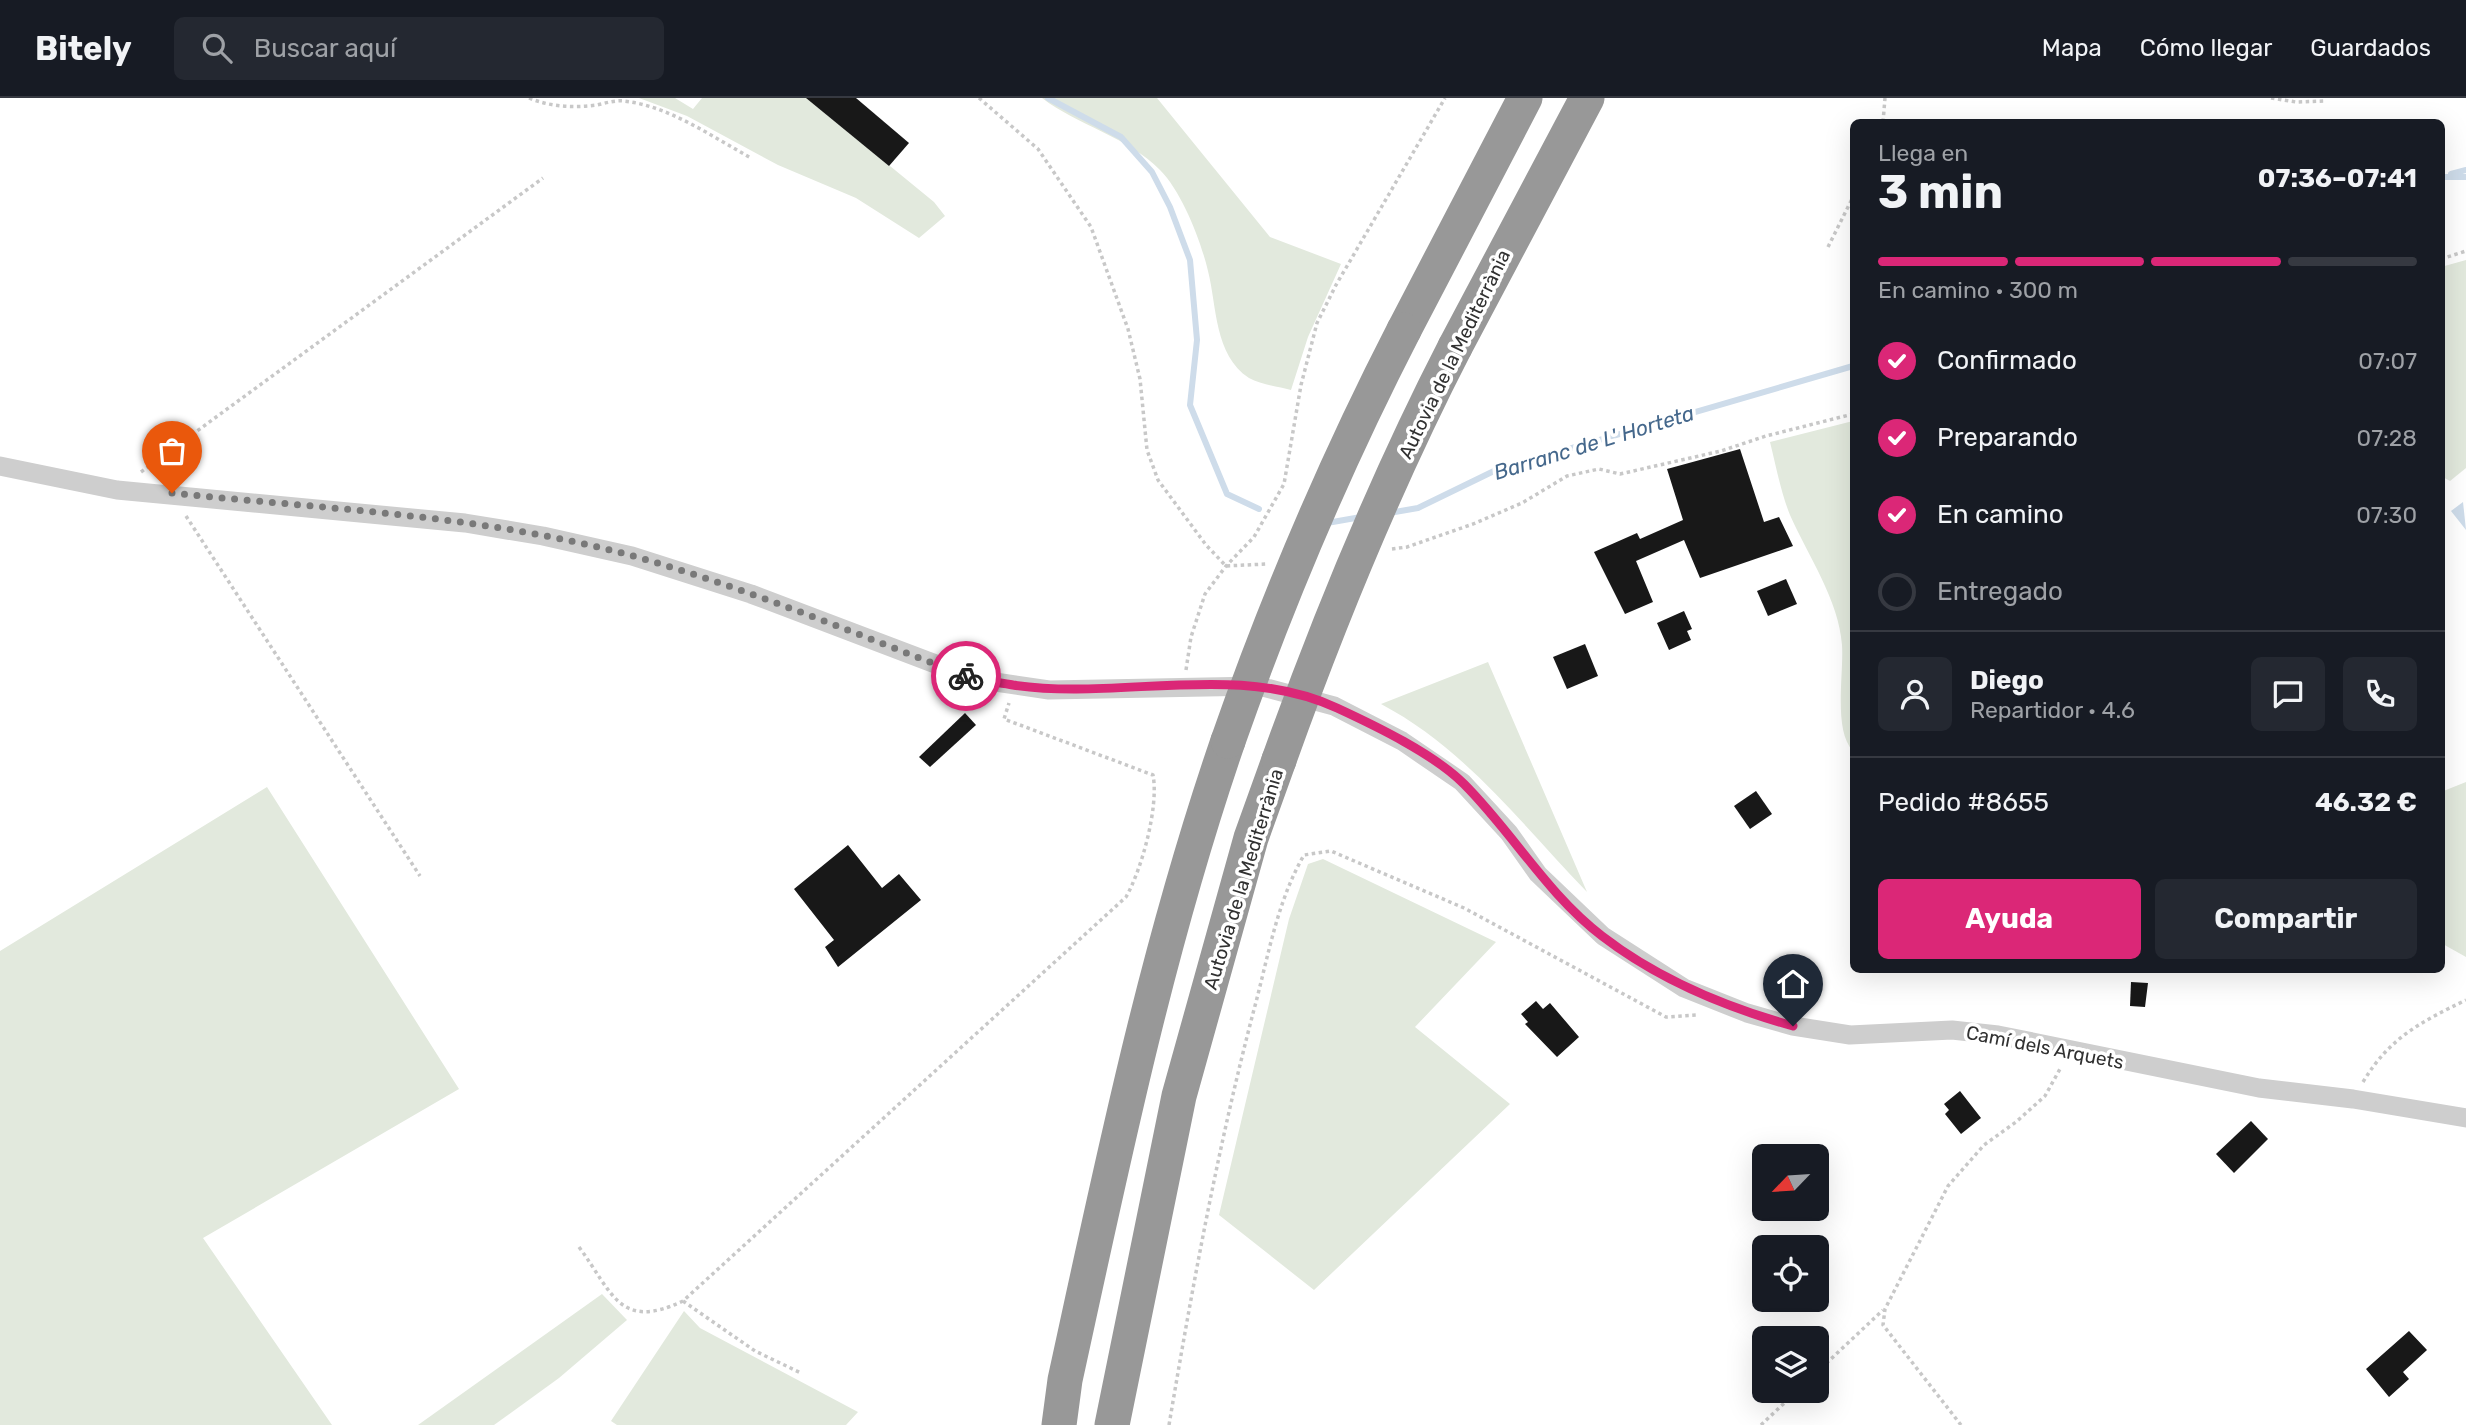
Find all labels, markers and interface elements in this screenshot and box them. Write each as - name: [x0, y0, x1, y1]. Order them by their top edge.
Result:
- search box: [174, 17, 664, 80]
- text: Bitely: [35, 29, 132, 68]
- icon: search: [198, 29, 236, 67]
- text: Buscar aquí: [254, 33, 396, 64]
- text: Mapa: [2042, 34, 2102, 62]
- text: Cómo llegar: [2140, 34, 2272, 62]
- text: Guardados: [2310, 34, 2431, 62]
- text: Llega en: [1878, 139, 1968, 167]
- text: 07:36–07:41: [2258, 163, 2417, 194]
- text: 3 min: [1878, 165, 2003, 220]
- street label: Autovia de la Mediterrània: [1394, 246, 1515, 463]
- text: En camino · 300 m: [1878, 276, 2078, 304]
- icon: check: [1878, 342, 1916, 380]
- text: Confirmado: [1937, 345, 2077, 376]
- text: 07:07: [2358, 347, 2417, 375]
- water label: Barranc de L' Horteta: [1491, 400, 1697, 485]
- icon: check: [1878, 419, 1916, 457]
- pin: [142, 421, 202, 493]
- text: Preparando: [1937, 422, 2078, 453]
- text: 07:28: [2357, 424, 2417, 452]
- icon: bag: [153, 432, 191, 470]
- icon: check: [1878, 496, 1916, 534]
- text: En camino: [1937, 499, 2064, 530]
- text: 07:30: [2356, 501, 2417, 529]
- text: Entregado: [1937, 576, 2063, 607]
- courier: [931, 641, 1001, 711]
- icon: bike: [947, 657, 985, 695]
- button: person: [1878, 657, 1952, 731]
- button: chat: [2251, 657, 2325, 731]
- button: phone: [2343, 657, 2417, 731]
- text: Diego: [1970, 665, 2044, 696]
- text: Repartidor · 4.6: [1970, 696, 2135, 724]
- street label: Autovia de la Mediterrània: [1199, 766, 1288, 992]
- text: Pedido #8655: [1878, 787, 2049, 818]
- text: 46.32 €: [2315, 787, 2417, 818]
- button: Ayuda: [1878, 879, 2141, 959]
- button: Compartir: [2155, 879, 2417, 959]
- pin: [1763, 954, 1823, 1026]
- icon: home: [1774, 965, 1812, 1003]
- street label: Camí dels Arquets: [1964, 1021, 2126, 1074]
- north arrow: [1752, 1144, 1829, 1222]
- map controls: [1752, 1144, 1829, 1403]
- button: locate: [1752, 1235, 1829, 1312]
- button: layers: [1752, 1326, 1829, 1403]

